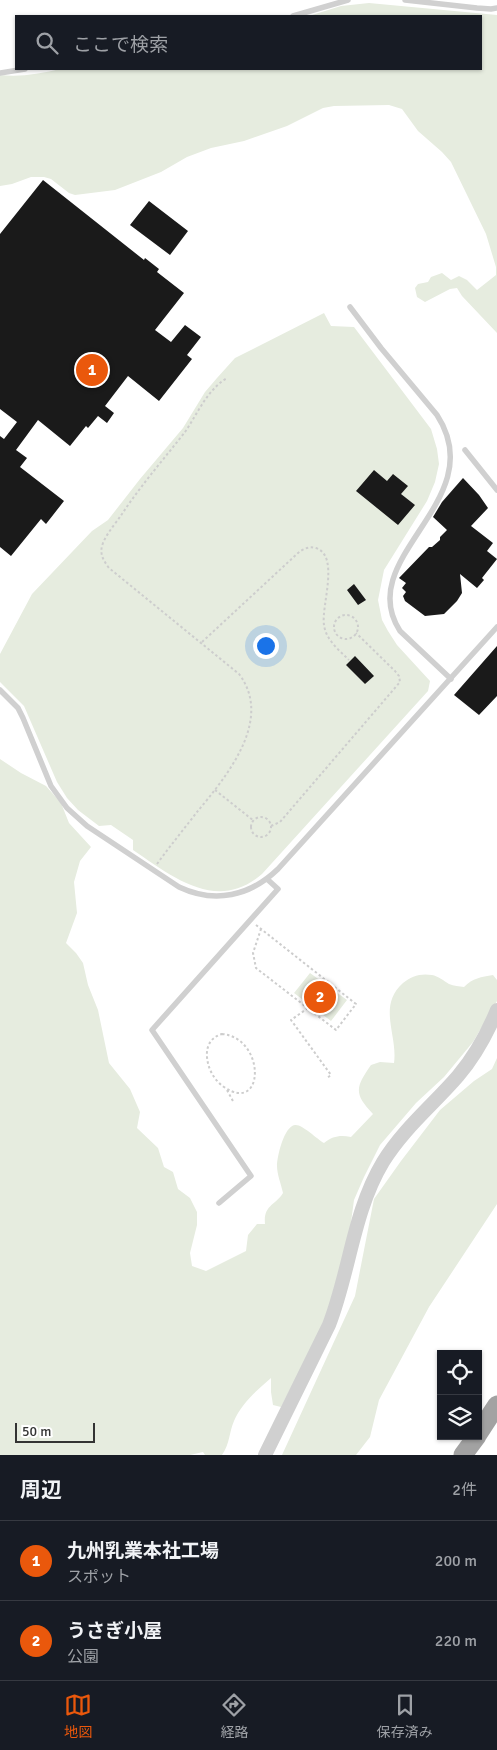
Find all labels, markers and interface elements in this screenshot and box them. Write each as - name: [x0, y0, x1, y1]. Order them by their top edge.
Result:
- search box: [15, 15, 482, 70]
- icon: search: [33, 29, 61, 57]
- text: ここで検索: [73, 33, 168, 57]
- pin: 1: [76, 351, 108, 389]
- your location: [253, 633, 279, 659]
- pin: 2: [304, 978, 336, 1016]
- map controls: [437, 1350, 482, 1440]
- button: locate: [437, 1350, 482, 1395]
- button: layers: [437, 1395, 482, 1440]
- scale bar: [15, 1420, 95, 1443]
- text: 50 m: [22, 1423, 51, 1440]
- text: 周辺: [20, 1477, 62, 1503]
- text: 2件: [452, 1480, 477, 1500]
- text: 九州乳業本社工場: [67, 1539, 219, 1563]
- text: 1: [32, 1551, 40, 1571]
- text: 200 m: [435, 1551, 477, 1571]
- text: スポット: [67, 1567, 131, 1587]
- text: うさぎ小屋: [67, 1619, 162, 1643]
- text: 2: [32, 1631, 40, 1651]
- text: 220 m: [435, 1631, 477, 1651]
- text: 公園: [67, 1647, 99, 1667]
- tab: 地図: [64, 1691, 92, 1741]
- tab: 経路: [220, 1691, 248, 1741]
- tab: 保存済み: [377, 1691, 433, 1741]

